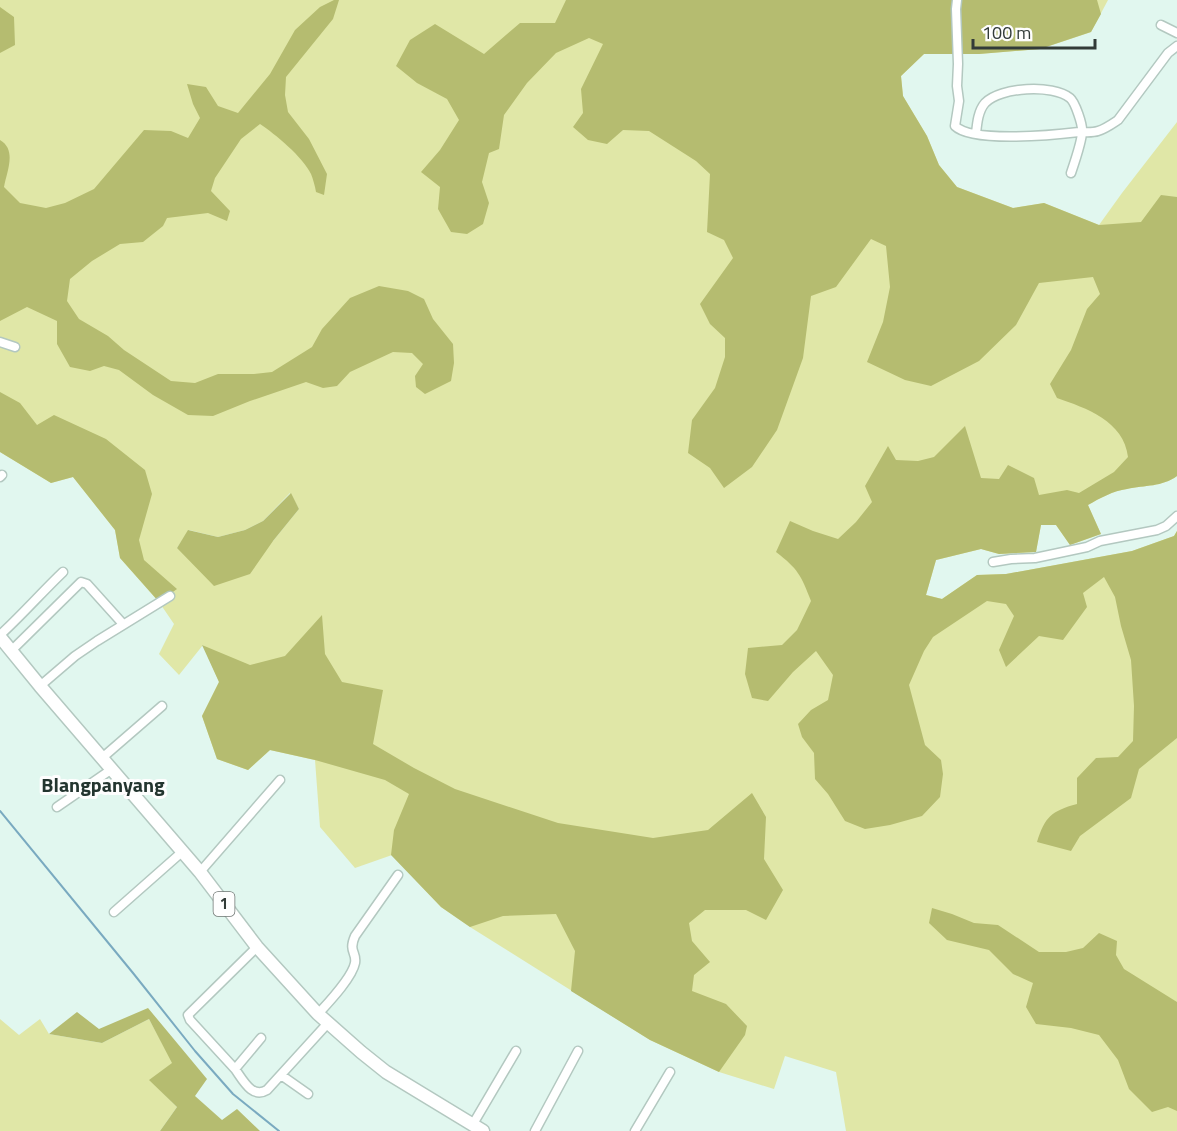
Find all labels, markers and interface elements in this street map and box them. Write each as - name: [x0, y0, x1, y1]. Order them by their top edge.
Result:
- scale bar: [973, 12, 1094, 50]
- text: 100 m: [982, 19, 1031, 46]
- district label: Blangpanyang: [41, 769, 165, 800]
- road number: 1: [214, 892, 234, 916]

